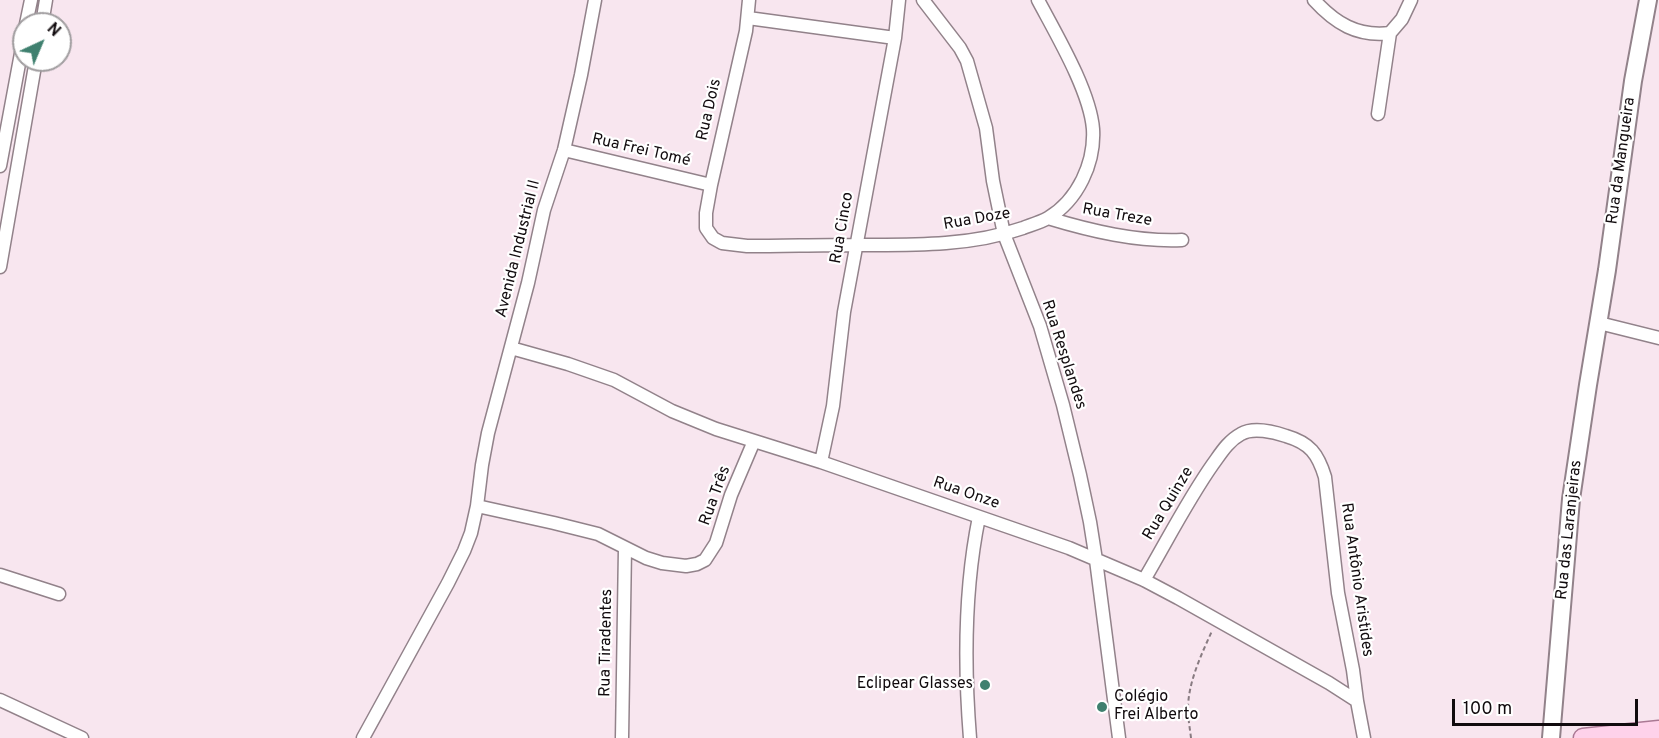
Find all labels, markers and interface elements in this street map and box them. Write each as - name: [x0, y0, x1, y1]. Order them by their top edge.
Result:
- north arrow: [12, 12, 72, 72]
- text: N: [42, 19, 64, 42]
- street label: Rua Dois: [694, 77, 726, 143]
- street label: Rua da Mangueira: [1604, 96, 1640, 226]
- street label: Rua Frei Tomé: [590, 130, 692, 172]
- street label: Avenida Industrial II: [493, 178, 545, 320]
- street label: Rua Cinco: [827, 191, 859, 265]
- street label: Rua Treze: [1081, 200, 1153, 232]
- street label: Rua Doze: [942, 205, 1012, 235]
- street label: Rua Resplandes: [1036, 298, 1090, 412]
- street label: Rua das Laranjeiras: [1553, 459, 1587, 601]
- street label: Rua Três: [696, 464, 736, 528]
- street label: Rua Quinze: [1140, 464, 1198, 544]
- street label: Rua Onze: [930, 474, 1002, 514]
- street label: Rua Antônio Aristides: [1336, 502, 1376, 658]
- street label: Rua Tiradentes: [596, 589, 618, 697]
- place label: Eclipear Glasses: [857, 675, 973, 695]
- marker: Eclipear Glasses: [978, 678, 992, 692]
- scale bar: [1455, 687, 1641, 725]
- place label: Colégio Frei Alberto: [1114, 688, 1198, 726]
- text: 100 m: [1463, 698, 1512, 721]
- marker: Colégio Frei Alberto: [1095, 700, 1109, 714]

